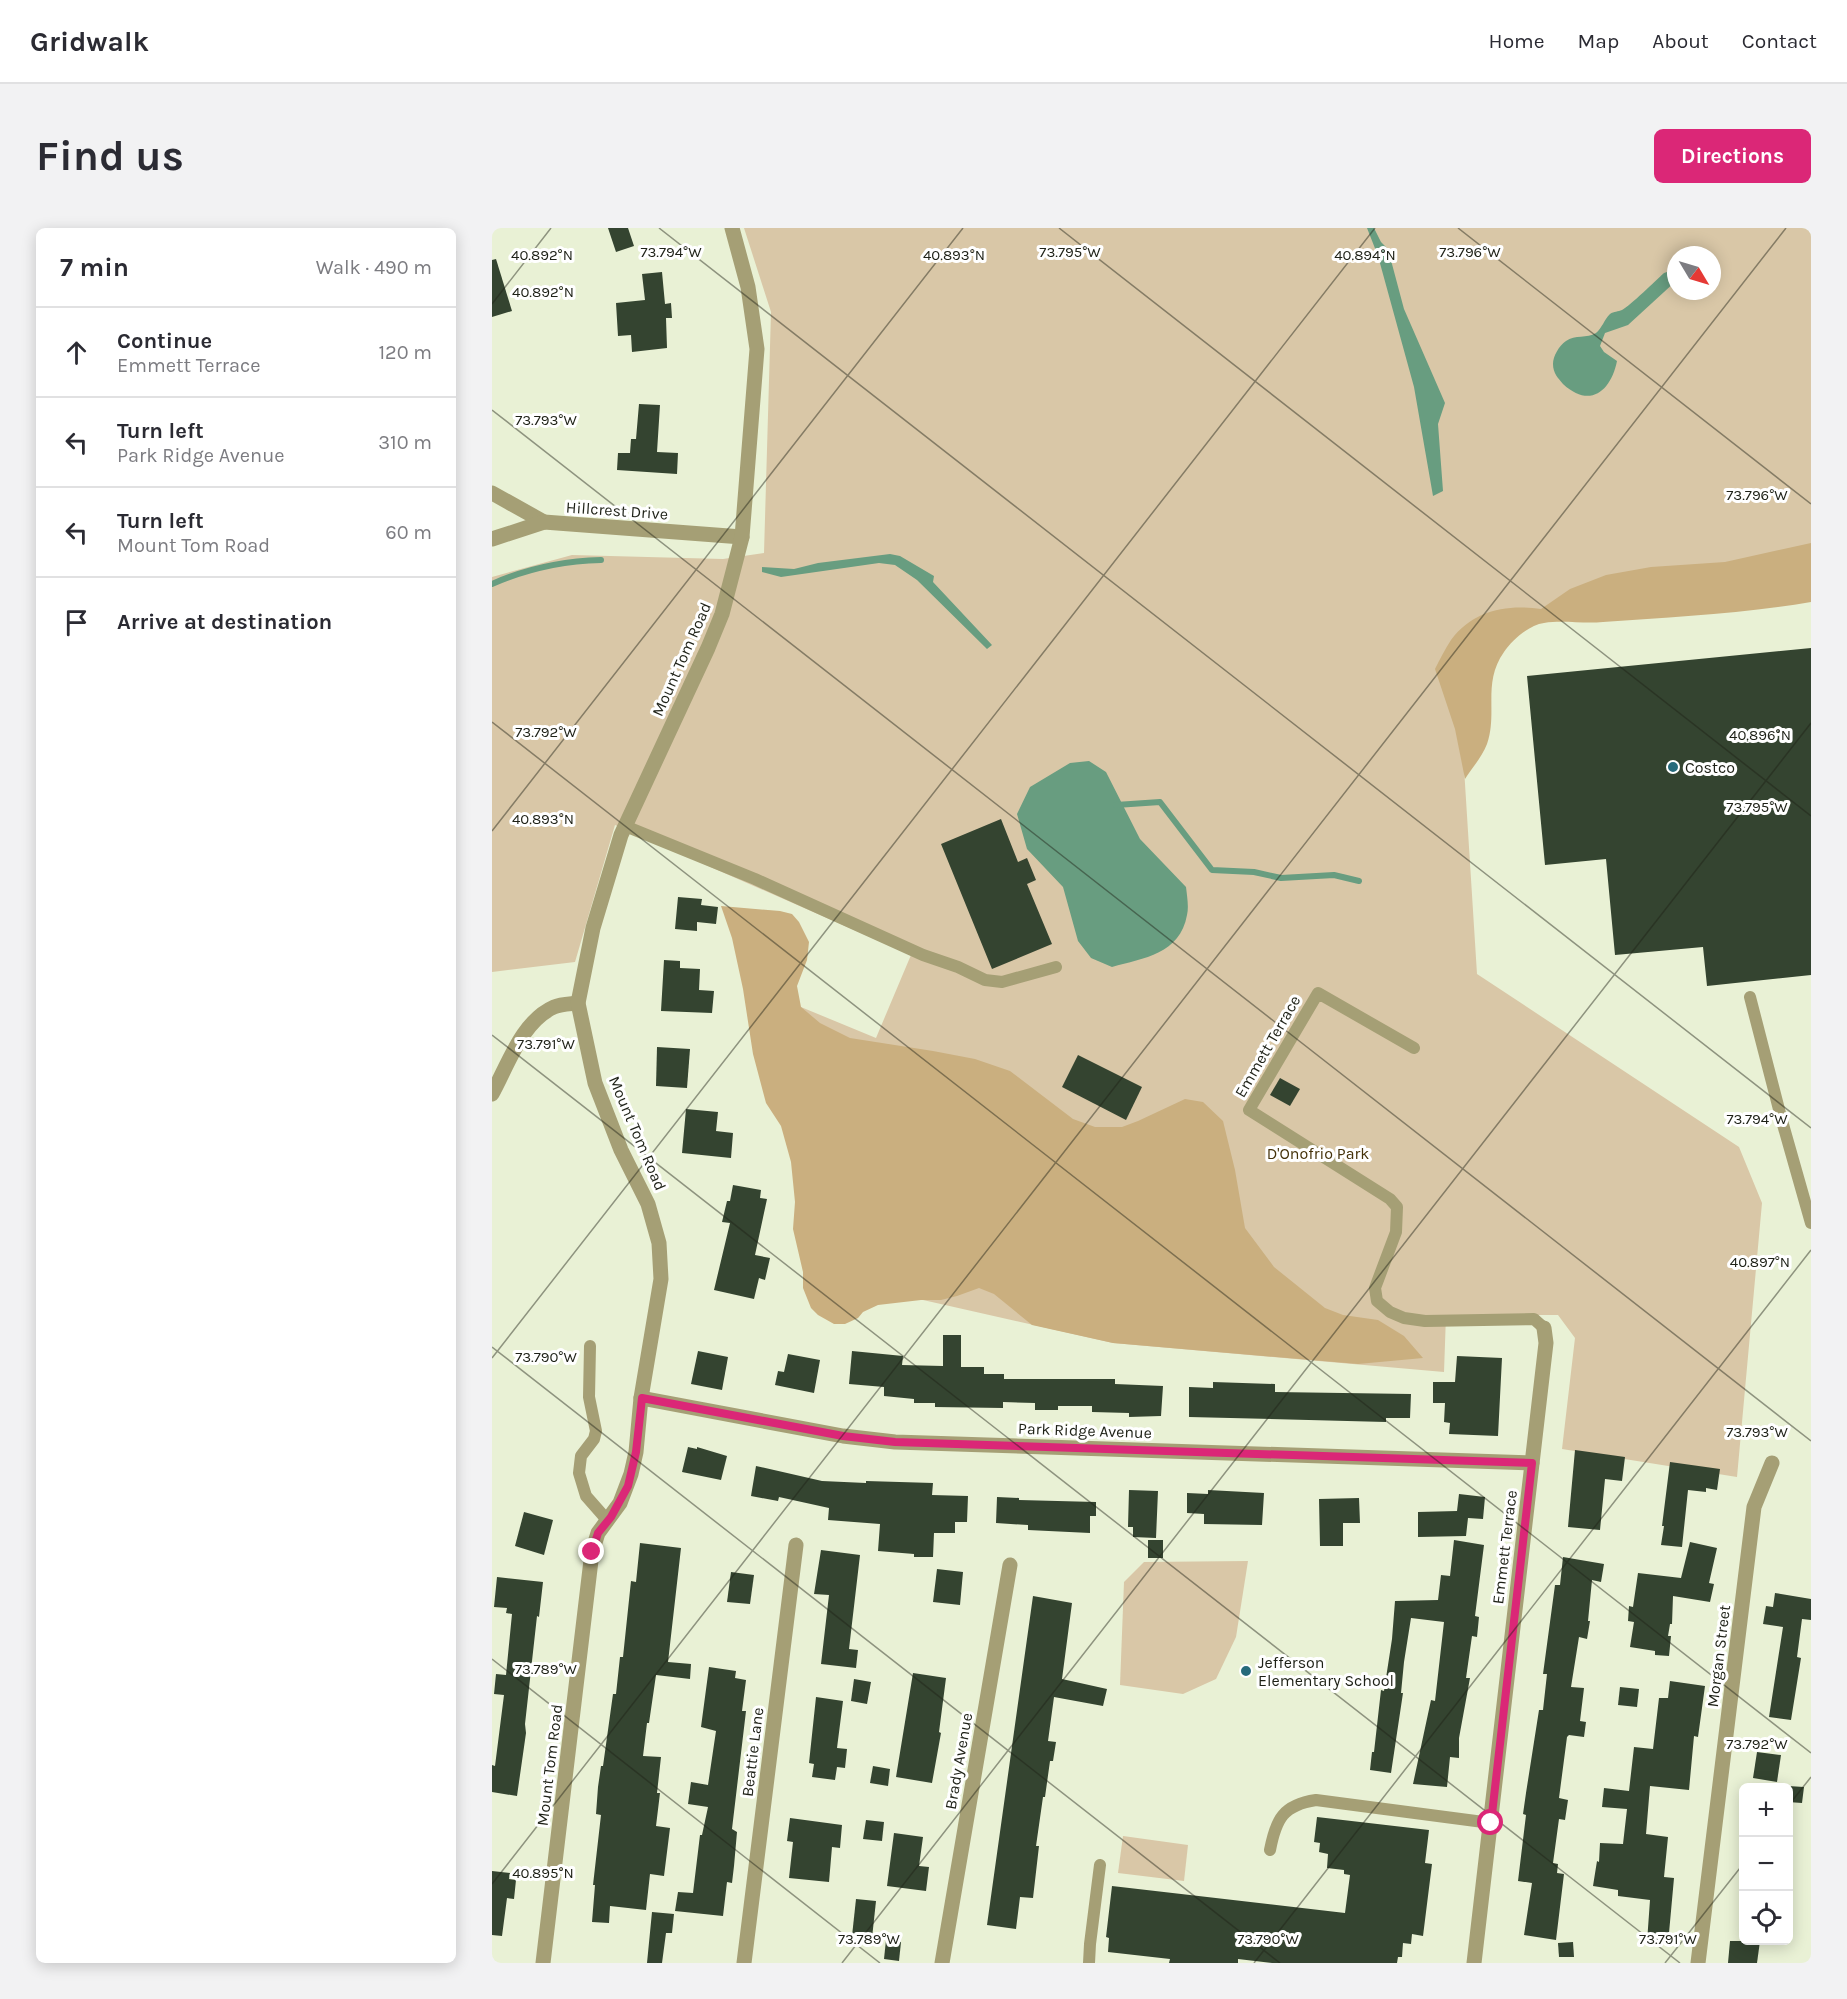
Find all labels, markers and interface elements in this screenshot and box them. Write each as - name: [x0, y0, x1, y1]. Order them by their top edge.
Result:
- text: Gridwalk: [30, 25, 149, 58]
- text: Home: [1489, 29, 1545, 53]
- text: Map: [1578, 29, 1619, 53]
- text: About: [1652, 29, 1709, 53]
- text: Contact: [1742, 29, 1817, 53]
- button: Directions: [1654, 129, 1811, 183]
- text: Find us: [36, 131, 184, 181]
- text: 73.794°W: [640, 243, 702, 261]
- text: 73.795°W: [1039, 243, 1101, 261]
- text: 73.796°W: [1439, 243, 1501, 261]
- text: 40.892°N: [511, 246, 573, 264]
- text: 40.893°N: [923, 246, 985, 264]
- text: 40.894°N: [1334, 246, 1396, 264]
- north arrow: [1667, 246, 1721, 300]
- text: 7 min: [60, 252, 129, 283]
- text: Walk · 490 m: [316, 256, 432, 279]
- text: 40.892°N: [512, 283, 574, 301]
- text: Continue: [117, 328, 212, 354]
- icon: ahead: [60, 336, 93, 369]
- text: 120 m: [378, 341, 432, 364]
- text: Emmett Terrace: [117, 354, 261, 377]
- text: 73.793°W: [515, 411, 577, 429]
- text: Turn left: [117, 418, 204, 444]
- icon: left: [60, 426, 93, 459]
- text: 310 m: [378, 431, 432, 454]
- text: Park Ridge Avenue: [117, 444, 285, 467]
- text: 73.796°W: [1726, 486, 1788, 504]
- street label: Hillcrest Drive: [565, 497, 669, 524]
- text: Turn left: [117, 508, 204, 534]
- icon: left: [60, 516, 93, 549]
- text: 60 m: [385, 521, 432, 544]
- text: Mount Tom Road: [117, 534, 270, 557]
- street label: Mount Tom Road: [648, 599, 715, 719]
- icon: arrive: [60, 606, 93, 639]
- text: Arrive at destination: [117, 609, 332, 635]
- text: 73.792°W: [515, 723, 577, 741]
- text: 40.896°N: [1729, 726, 1791, 744]
- place label: Costco: [1685, 758, 1735, 777]
- marker: Costco: [1666, 760, 1680, 774]
- text: 73.795°W: [1726, 798, 1788, 816]
- text: 40.893°N: [512, 810, 574, 828]
- street label: Emmett Terrace: [1230, 992, 1304, 1101]
- text: 73.791°W: [517, 1035, 575, 1053]
- street label: Mount Tom Road: [605, 1073, 670, 1193]
- text: 73.794°W: [1726, 1110, 1788, 1128]
- park label: D'Onofrio Park: [1267, 1144, 1369, 1163]
- text: 40.897°N: [1730, 1253, 1790, 1271]
- text: 73.790°W: [515, 1348, 577, 1366]
- street label: Park Ridge Avenue: [1018, 1419, 1152, 1442]
- text: 73.793°W: [1726, 1423, 1788, 1441]
- street label: Emmett Terrace: [1488, 1489, 1521, 1605]
- route end: [578, 1538, 604, 1564]
- street label: Morgan Street: [1703, 1604, 1734, 1708]
- place label: Jefferson Elementary School: [1258, 1653, 1394, 1690]
- text: 73.789°W: [515, 1660, 578, 1678]
- marker: Jefferson Elementary School: [1239, 1664, 1253, 1678]
- street label: Mount Tom Road: [533, 1703, 566, 1827]
- street label: Beattie Lane: [738, 1706, 767, 1798]
- street label: Brady Avenue: [941, 1711, 976, 1811]
- text: 73.792°W: [1726, 1735, 1788, 1753]
- map controls: [1739, 1783, 1793, 1945]
- button: +: [1739, 1783, 1793, 1837]
- route start: [1477, 1809, 1503, 1835]
- button: −: [1739, 1837, 1793, 1891]
- text: 40.895°N: [512, 1864, 574, 1882]
- button: locate: [1739, 1891, 1793, 1945]
- text: 73.789°W: [838, 1930, 901, 1948]
- text: 73.790°W: [1237, 1930, 1299, 1948]
- text: 73.791°W: [1639, 1930, 1697, 1948]

